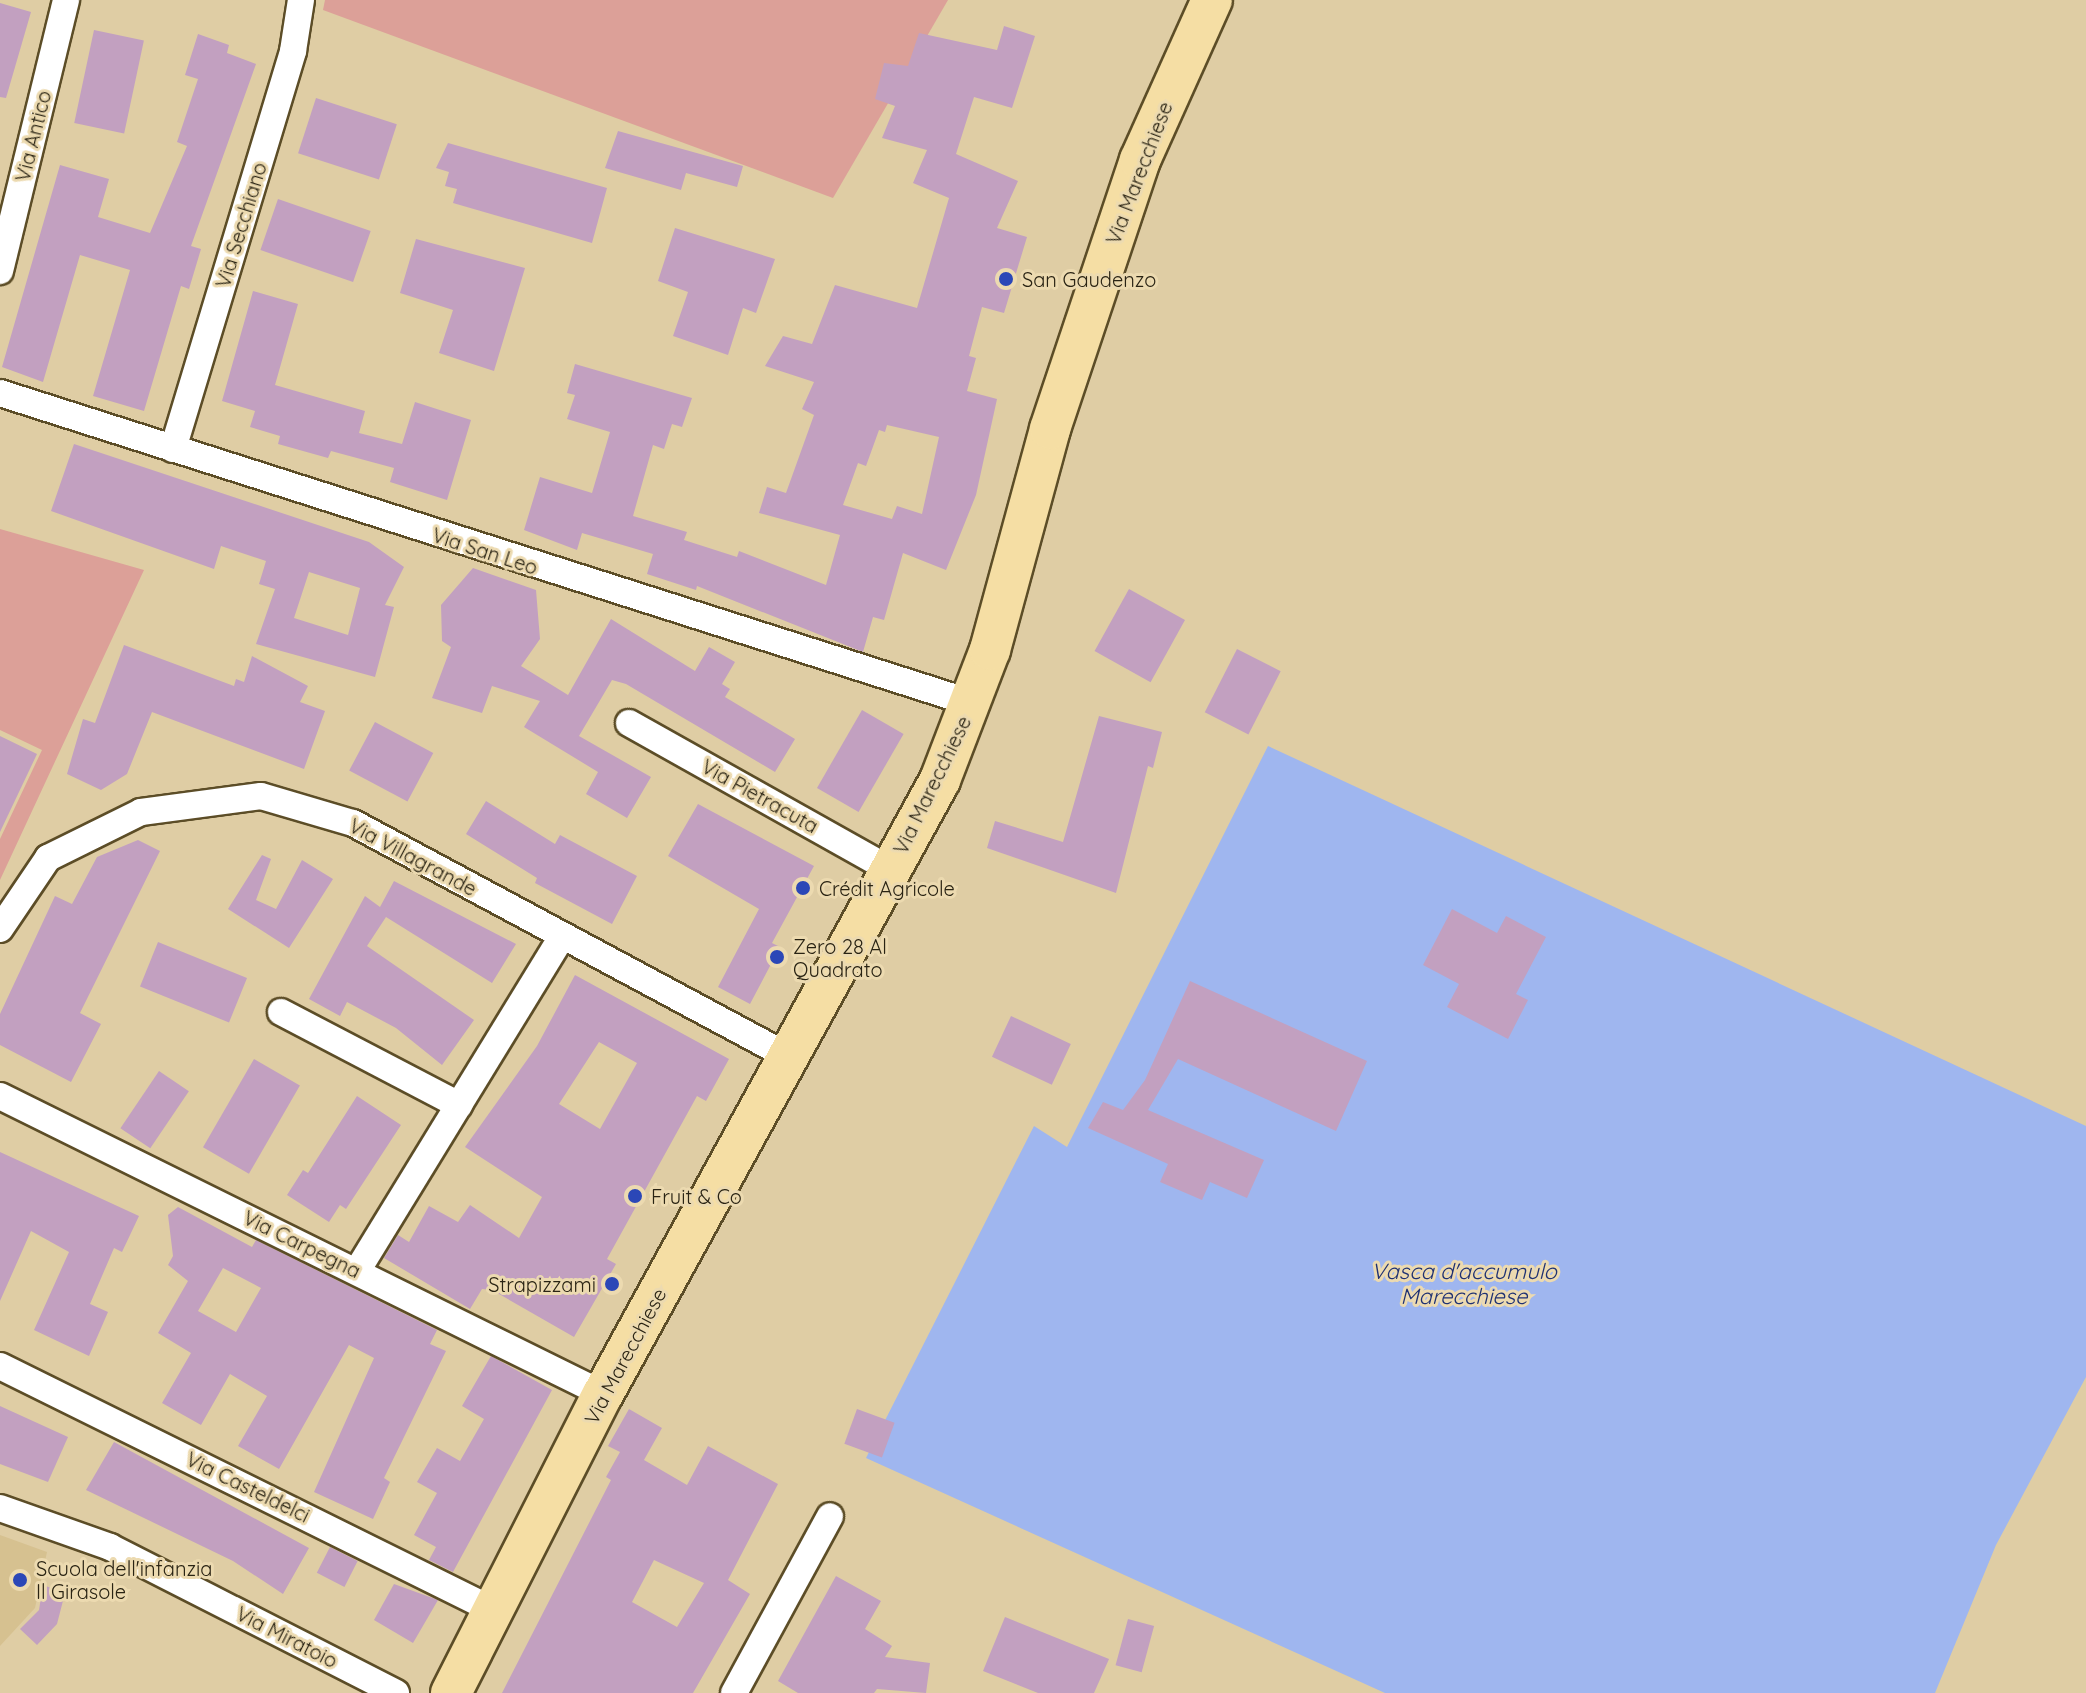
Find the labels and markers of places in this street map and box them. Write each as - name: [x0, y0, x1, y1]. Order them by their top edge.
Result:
- place label: San Gaudenzo: [1022, 267, 1156, 291]
- marker: San Gaudenzo: [997, 270, 1015, 288]
- place label: Crédit Agricole: [819, 876, 955, 900]
- marker: Crédit Agricole: [794, 879, 812, 897]
- place label: Zero 28 Al Quadrato: [793, 934, 887, 981]
- marker: Zero 28 Al Quadrato: [768, 948, 786, 966]
- place label: Fruit & Co: [651, 1184, 742, 1208]
- marker: Fruit & Co: [626, 1187, 644, 1205]
- place label: Strapizzami: [488, 1272, 596, 1296]
- marker: Strapizzami: [603, 1275, 621, 1293]
- place label: Scuola dell'infanzia Il Girasole: [36, 1556, 212, 1603]
- marker: Scuola dell'infanzia Il Girasole: [11, 1571, 29, 1589]

